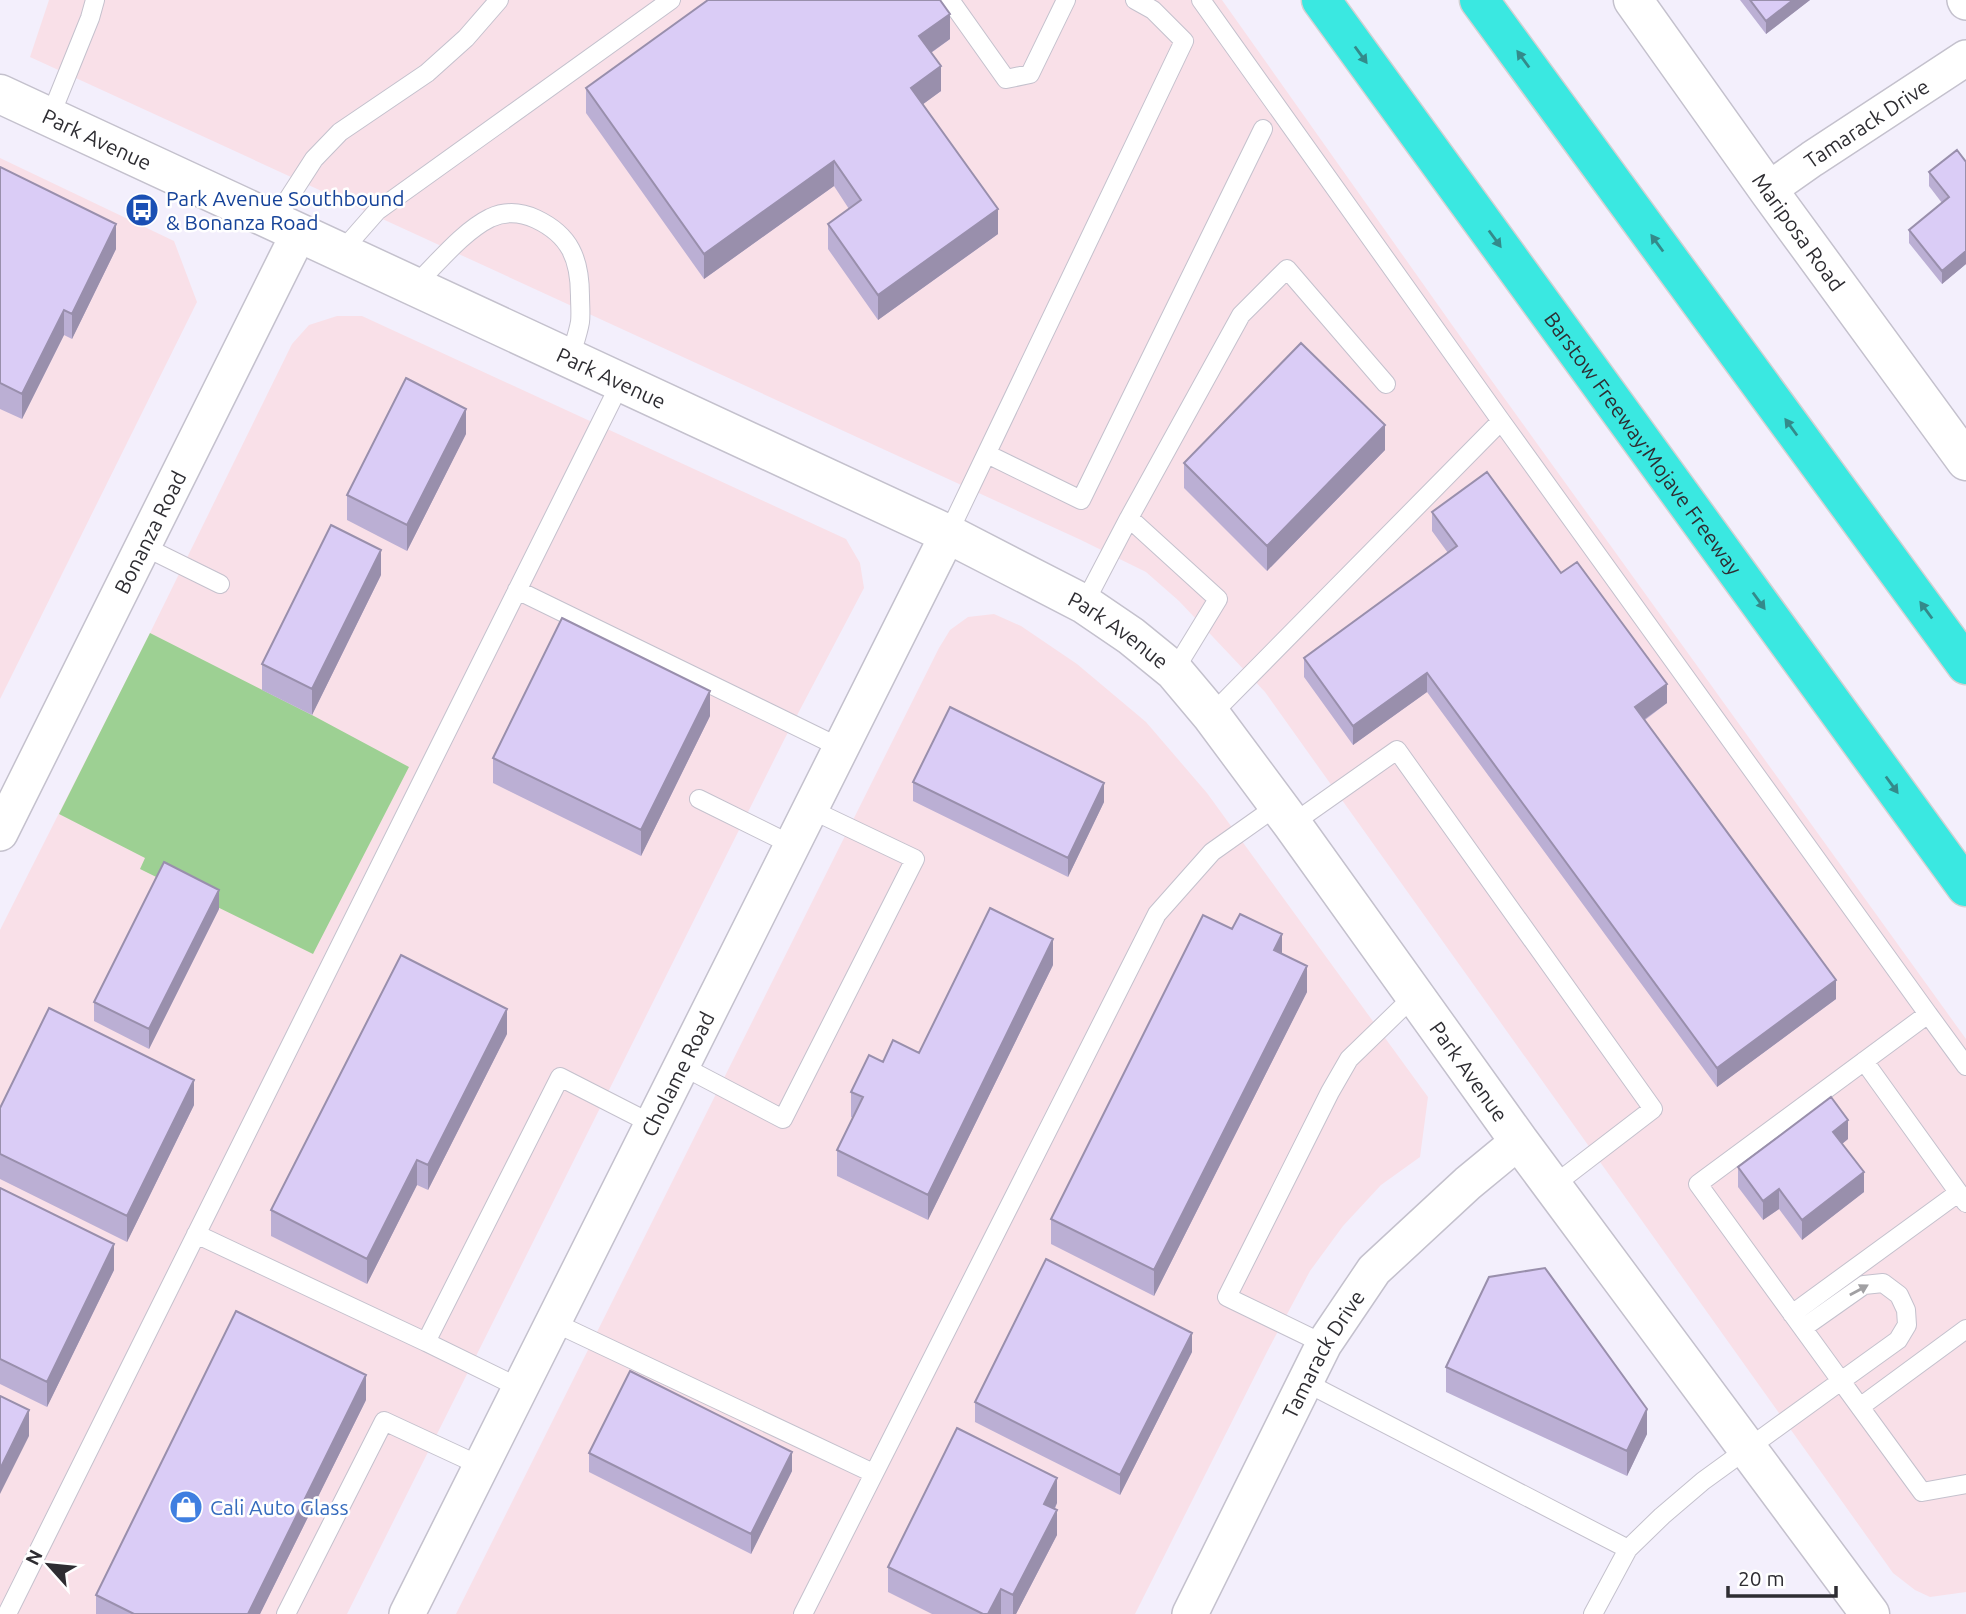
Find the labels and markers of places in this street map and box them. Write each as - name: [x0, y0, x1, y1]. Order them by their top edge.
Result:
- place label: Park Avenue Southbound & Bonanza Road: [166, 186, 404, 234]
- bus stop icon: Park Avenue Southbound & Bonanza Road: [123, 191, 161, 229]
- shop icon: Cali Auto Glass: [167, 1488, 205, 1526]
- place label: Cali Auto Glass: [210, 1495, 349, 1519]

